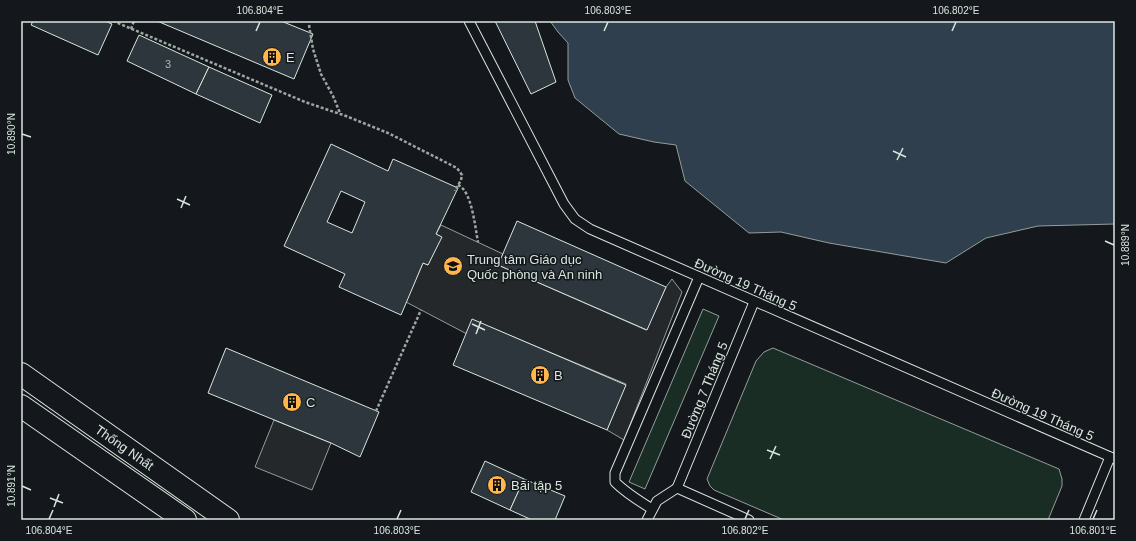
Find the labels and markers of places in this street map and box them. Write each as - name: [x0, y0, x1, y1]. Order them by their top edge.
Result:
- building icon: E: [261, 46, 283, 68]
- place label: E: [286, 50, 295, 65]
- place label: Trung tâm Giáo dục Quốc phòng và An ninh: [467, 252, 602, 282]
- school or university icon: Trung tâm Giáo dục Quốc phòng và An ninh: [442, 255, 464, 277]
- building icon: B: [529, 364, 551, 386]
- place label: B: [554, 368, 563, 383]
- building icon: C: [281, 391, 303, 413]
- place label: C: [306, 395, 315, 410]
- building icon: Bãi tập 5: [486, 474, 508, 496]
- place label: Bãi tập 5: [511, 478, 562, 493]

